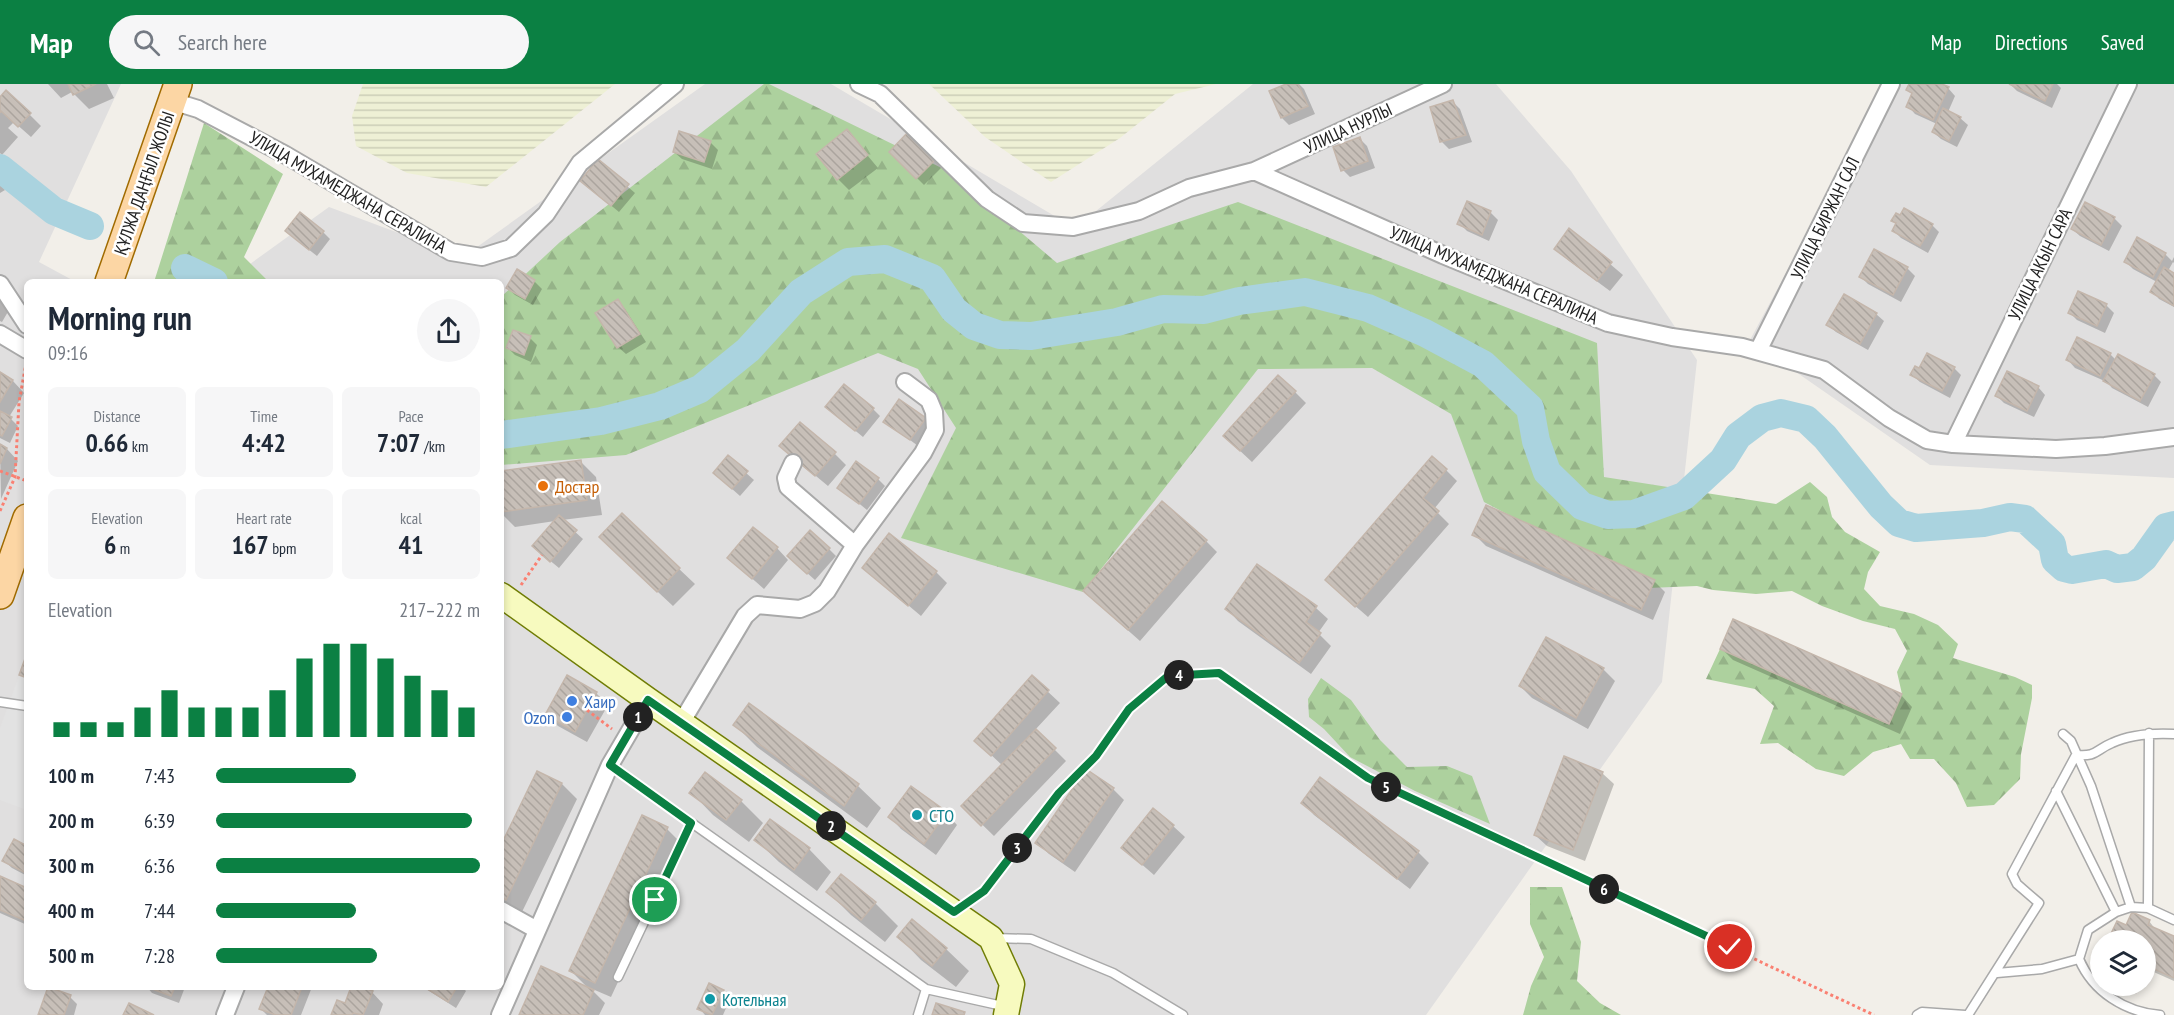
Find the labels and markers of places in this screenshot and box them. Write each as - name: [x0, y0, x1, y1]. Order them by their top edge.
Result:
- place label: Достар: [555, 475, 599, 498]
- marker: Достар: [536, 479, 550, 493]
- pin: 4: [1164, 660, 1194, 690]
- place label: Хаир: [584, 690, 616, 713]
- marker: Хаир: [565, 694, 579, 708]
- pin: 1: [623, 702, 653, 732]
- place label: Ozon: [523, 706, 555, 729]
- marker: Ozon: [560, 710, 574, 724]
- pin: 5: [1371, 772, 1401, 802]
- place label: СТО: [929, 804, 954, 827]
- marker: СТО: [910, 808, 924, 822]
- pin: 2: [816, 811, 846, 841]
- pin: 3: [1002, 833, 1032, 863]
- pin: [629, 874, 680, 925]
- pin: 6: [1589, 874, 1619, 904]
- pin: [1704, 921, 1755, 972]
- place label: Котельная: [722, 988, 786, 1011]
- marker: Котельная: [703, 992, 717, 1006]

